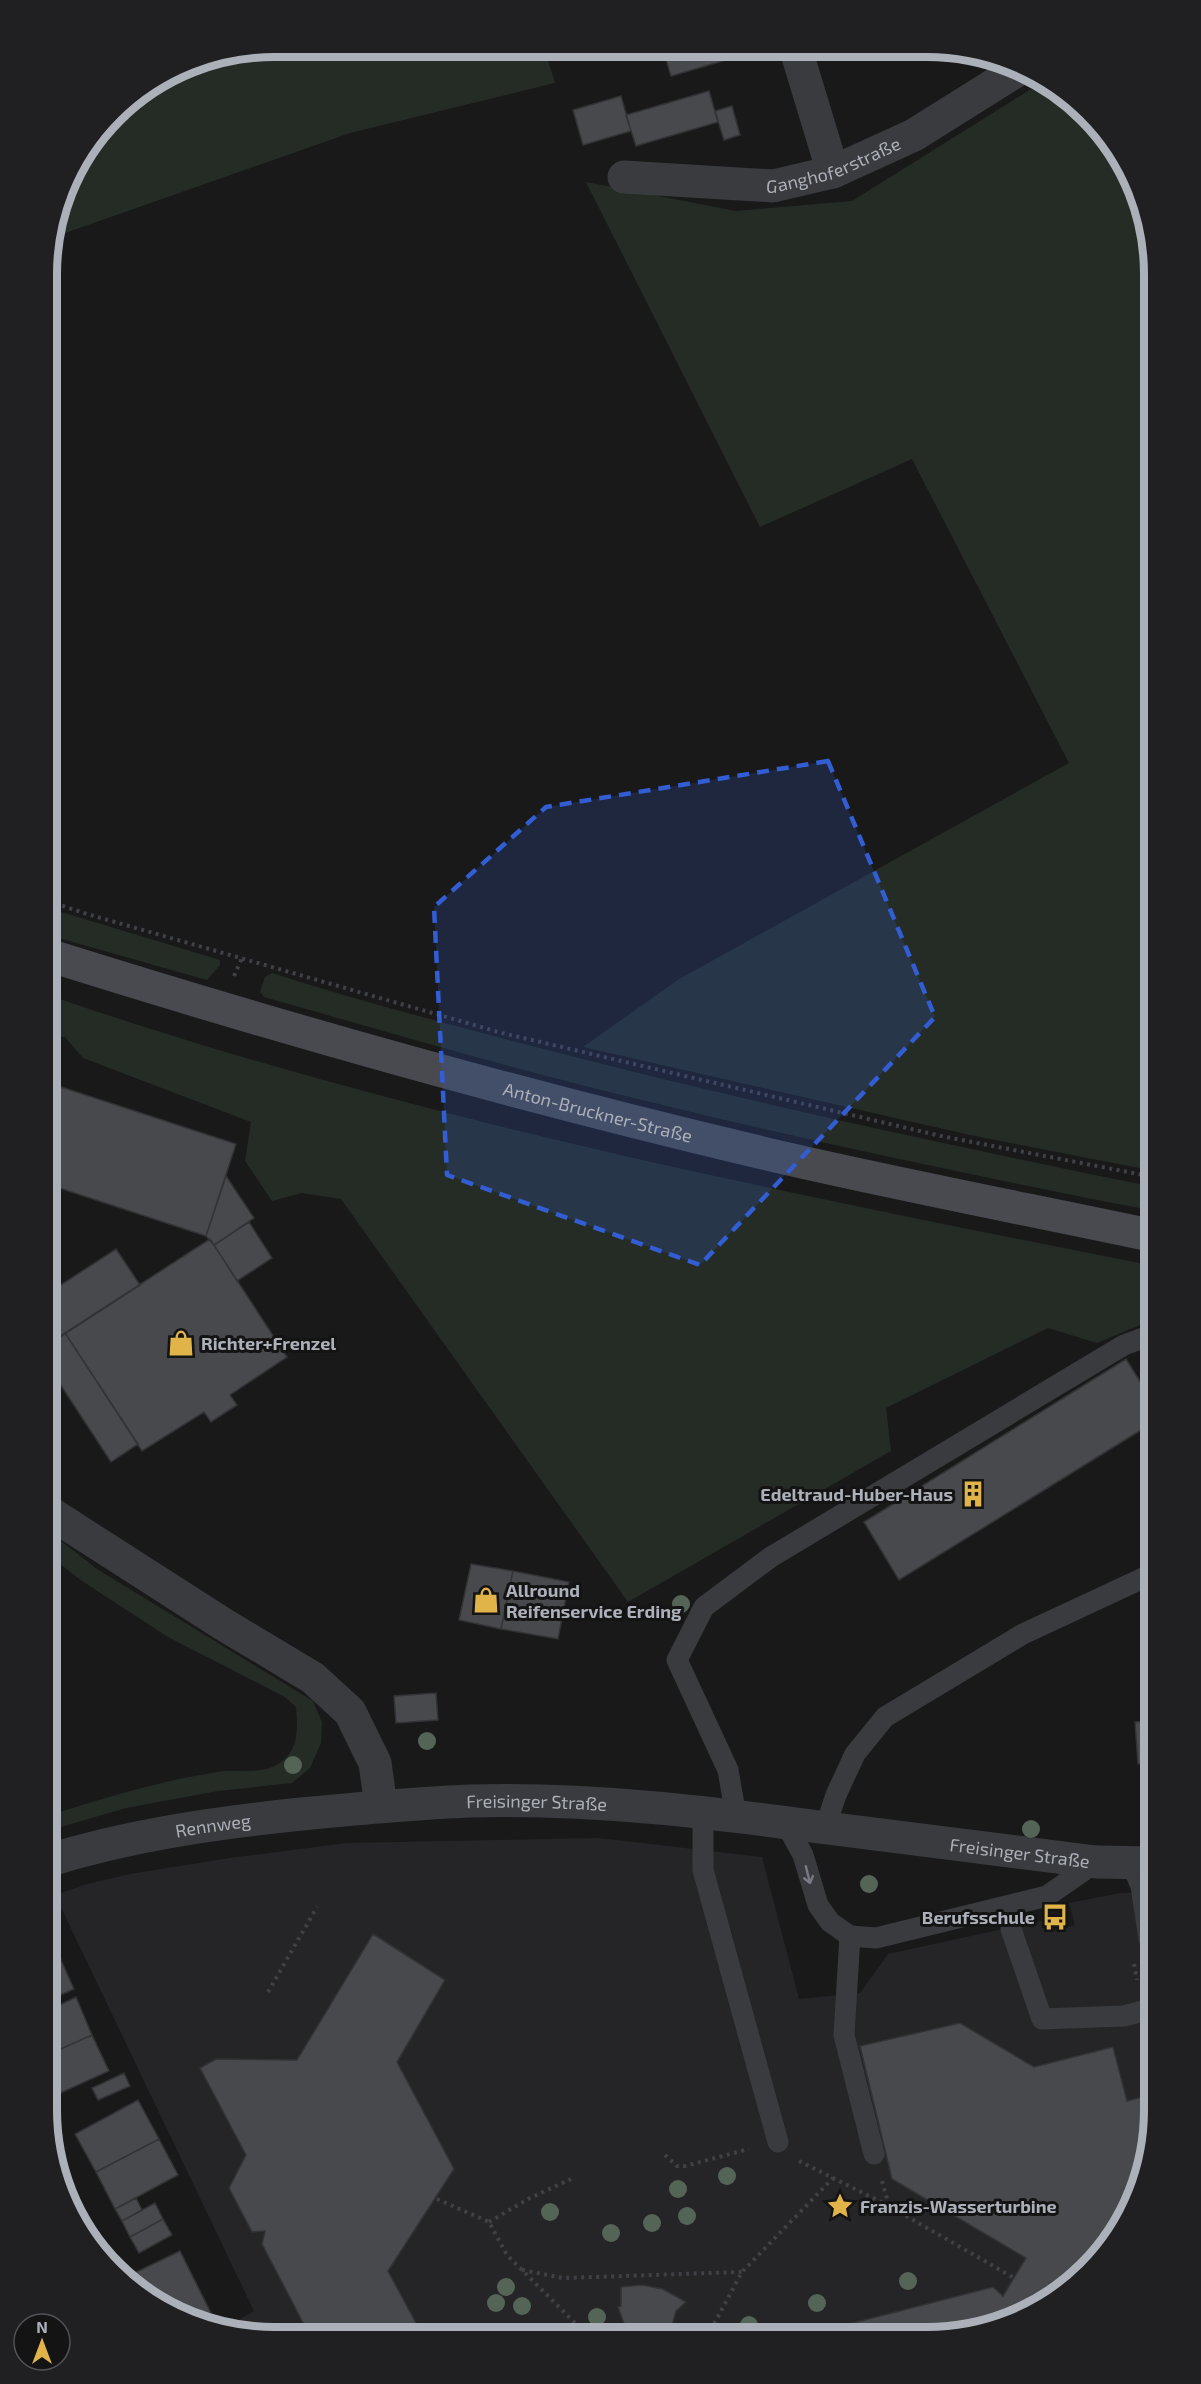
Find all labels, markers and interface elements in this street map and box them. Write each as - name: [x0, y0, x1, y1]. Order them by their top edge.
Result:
- street label: Ganghoferstraße: [766, 132, 904, 197]
- street label: Anton-Bruckner-Straße: [501, 1077, 695, 1147]
- shop icon: Richter+Frenzel: [166, 1328, 196, 1358]
- place label: Richter+Frenzel: [201, 1332, 336, 1354]
- building icon: Edeltraud-Huber-Haus: [958, 1479, 988, 1509]
- place label: Edeltraud-Huber-Haus: [760, 1483, 953, 1505]
- place label: Allround Reifenservice Erding: [506, 1579, 682, 1622]
- shop icon: Allround Reifenservice Erding: [471, 1585, 501, 1615]
- street label: Freisinger Straße: [466, 1790, 608, 1815]
- street label: Rennweg: [173, 1809, 252, 1842]
- street label: Freisinger Straße: [948, 1833, 1091, 1872]
- one-way arrow: [803, 1866, 814, 1885]
- bus stop icon: Berufsschule: [1040, 1902, 1070, 1932]
- place label: Berufsschule: [922, 1906, 1035, 1928]
- place icon: Franzis-Wasserturbine: [825, 2191, 855, 2221]
- place label: Franzis-Wasserturbine: [860, 2195, 1057, 2217]
- north arrow: [12, 2312, 72, 2372]
- text: N: [36, 2317, 48, 2336]

